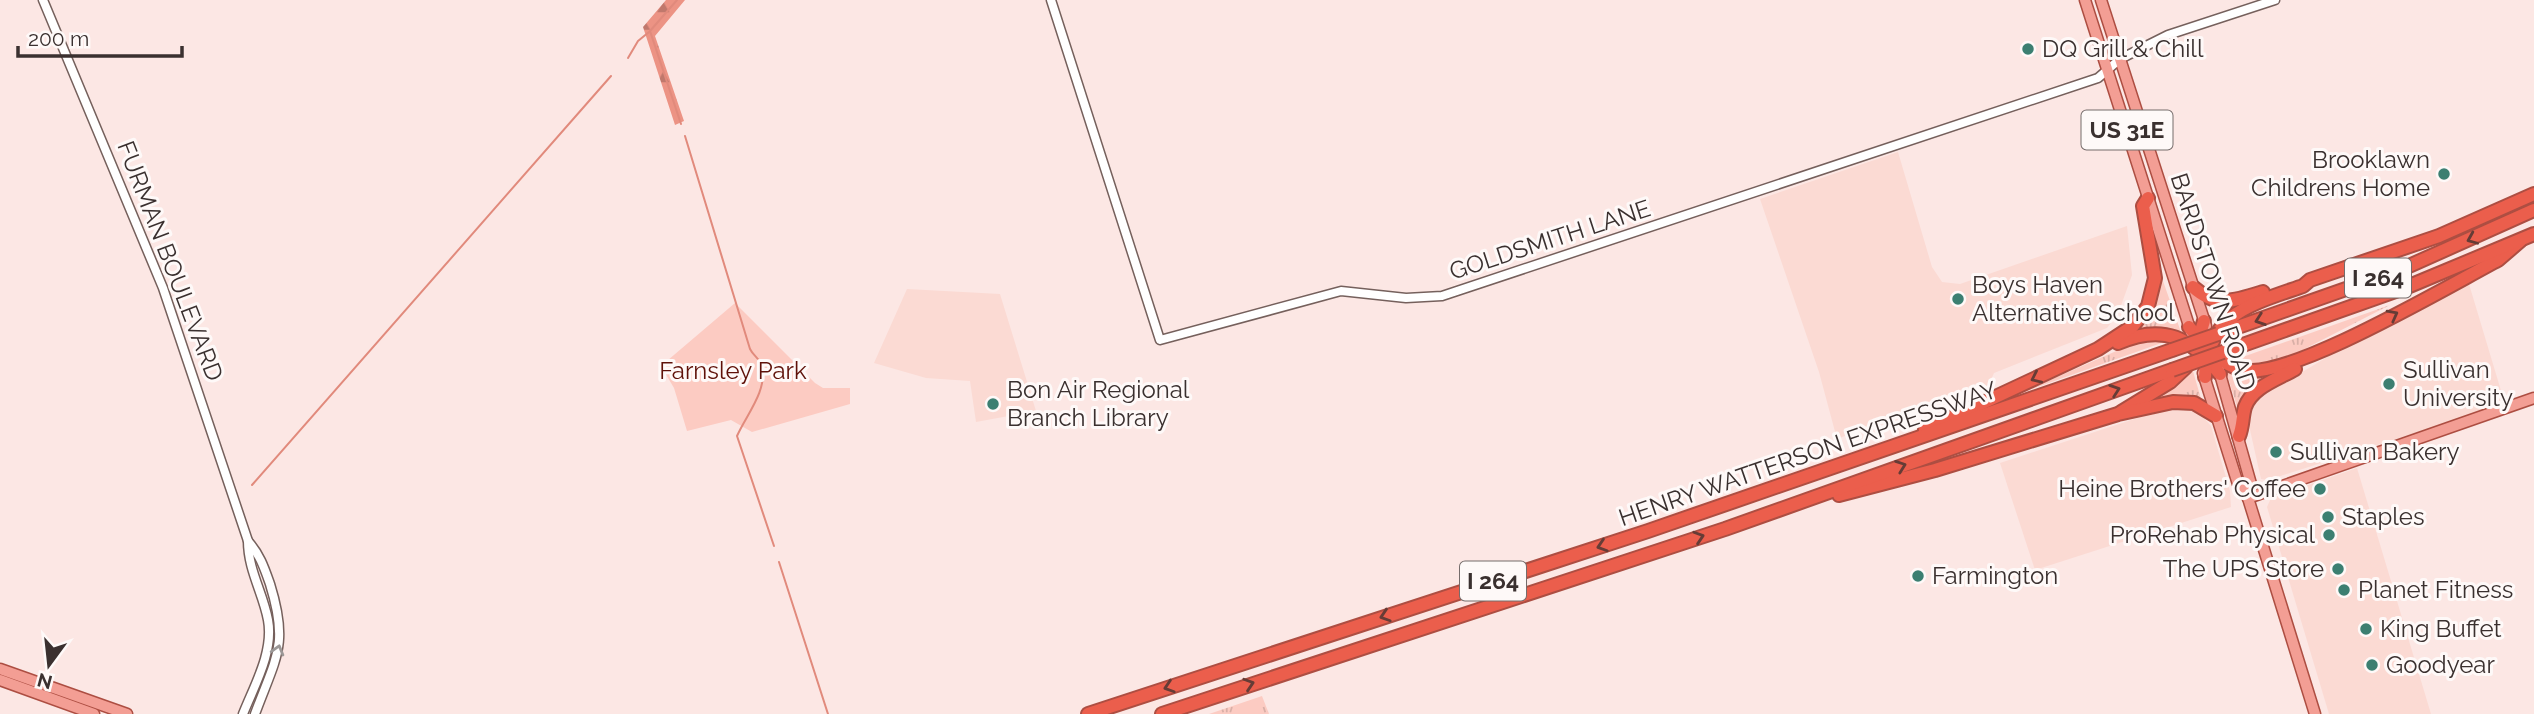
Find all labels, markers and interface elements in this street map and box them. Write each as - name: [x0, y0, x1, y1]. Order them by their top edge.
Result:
- scale bar: [18, 14, 182, 58]
- text: 200 m: [28, 26, 89, 51]
- place label: DQ Grill & Chill: [2042, 34, 2204, 63]
- marker: DQ Grill & Chill: [2020, 41, 2036, 57]
- road number: US 31E: [2082, 111, 2172, 150]
- street label: FURMAN BOULEVARD: [111, 137, 230, 385]
- place label: Brooklawn Childrens Home: [2251, 145, 2430, 202]
- marker: Brooklawn Childrens Home: [2436, 166, 2452, 182]
- street label: BARDSTOWN ROAD: [2165, 169, 2262, 394]
- street label: GOLDSMITH LANE: [1446, 193, 1654, 286]
- one-way arrow: [2467, 231, 2480, 245]
- road number: I 264: [2345, 258, 2411, 298]
- place label: Boys Haven Alternative School: [1972, 270, 2175, 327]
- marker: Boys Haven Alternative School: [1950, 291, 1966, 307]
- one-way arrow: [2386, 309, 2398, 323]
- one-way arrow: [2254, 312, 2266, 326]
- place label: Sullivan University: [2403, 355, 2513, 412]
- park label: Farnsley Park: [659, 356, 807, 385]
- one-way arrow: [2031, 369, 2043, 383]
- place label: Bon Air Regional Branch Library: [1007, 375, 1190, 432]
- street label: HENRY WATTERSON EXPRESSWAY: [1615, 375, 2001, 532]
- marker: Sullivan University: [2381, 376, 2397, 392]
- one-way arrow: [2108, 384, 2121, 398]
- marker: Bon Air Regional Branch Library: [985, 396, 1001, 412]
- place label: Sullivan Bakery: [2290, 437, 2459, 466]
- marker: Sullivan Bakery: [2268, 444, 2284, 460]
- one-way arrow: [1894, 460, 1906, 474]
- place label: Heine Brothers' Coffee: [2058, 474, 2306, 503]
- marker: Heine Brothers' Coffee: [2312, 481, 2328, 497]
- place label: Staples: [2342, 502, 2425, 531]
- marker: Staples: [2320, 509, 2336, 525]
- place label: ProRehab Physical: [2110, 520, 2315, 549]
- marker: ProRehab Physical: [2321, 527, 2337, 543]
- one-way arrow: [1692, 531, 1704, 545]
- one-way arrow: [1596, 538, 1608, 552]
- place label: The UPS Store: [2163, 554, 2324, 583]
- place label: Farmington: [1932, 561, 2058, 590]
- marker: The UPS Store: [2330, 561, 2346, 577]
- road number: I 264: [1460, 562, 1526, 600]
- marker: Farmington: [1910, 568, 1926, 584]
- place label: Planet Fitness: [2358, 575, 2513, 604]
- marker: Planet Fitness: [2336, 582, 2352, 598]
- one-way arrow: [1380, 608, 1392, 623]
- place label: King Buffet: [2380, 614, 2501, 643]
- marker: King Buffet: [2358, 621, 2374, 637]
- north arrow: [14, 630, 84, 700]
- one-way arrow: [270, 644, 284, 656]
- place label: Goodyear: [2386, 650, 2495, 679]
- marker: Goodyear: [2364, 657, 2380, 673]
- text: N: [35, 669, 54, 694]
- one-way arrow: [1243, 677, 1255, 692]
- one-way arrow: [1163, 679, 1176, 693]

